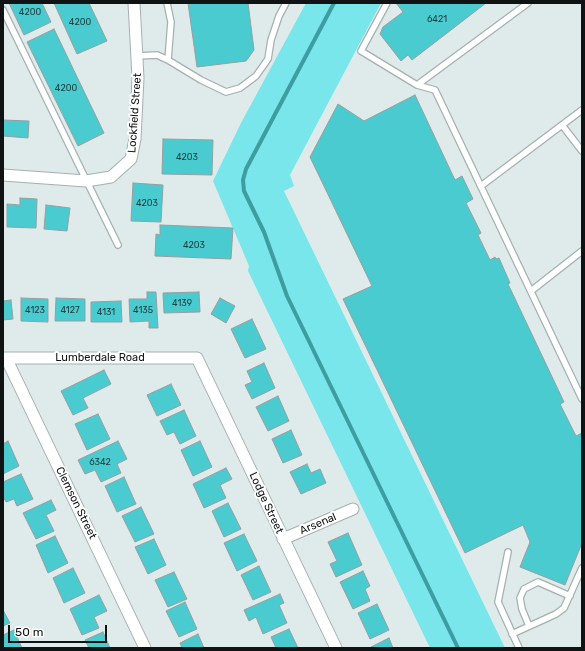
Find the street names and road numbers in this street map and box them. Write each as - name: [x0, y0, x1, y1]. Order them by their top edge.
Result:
- street label: Lockfield Street: [126, 73, 144, 153]
- street label: Lumberdale Road: [55, 351, 145, 365]
- street label: Clemson Street: [53, 465, 99, 541]
- street label: Lodge Street: [246, 470, 286, 536]
- street label: Arsenal: [298, 510, 338, 538]

